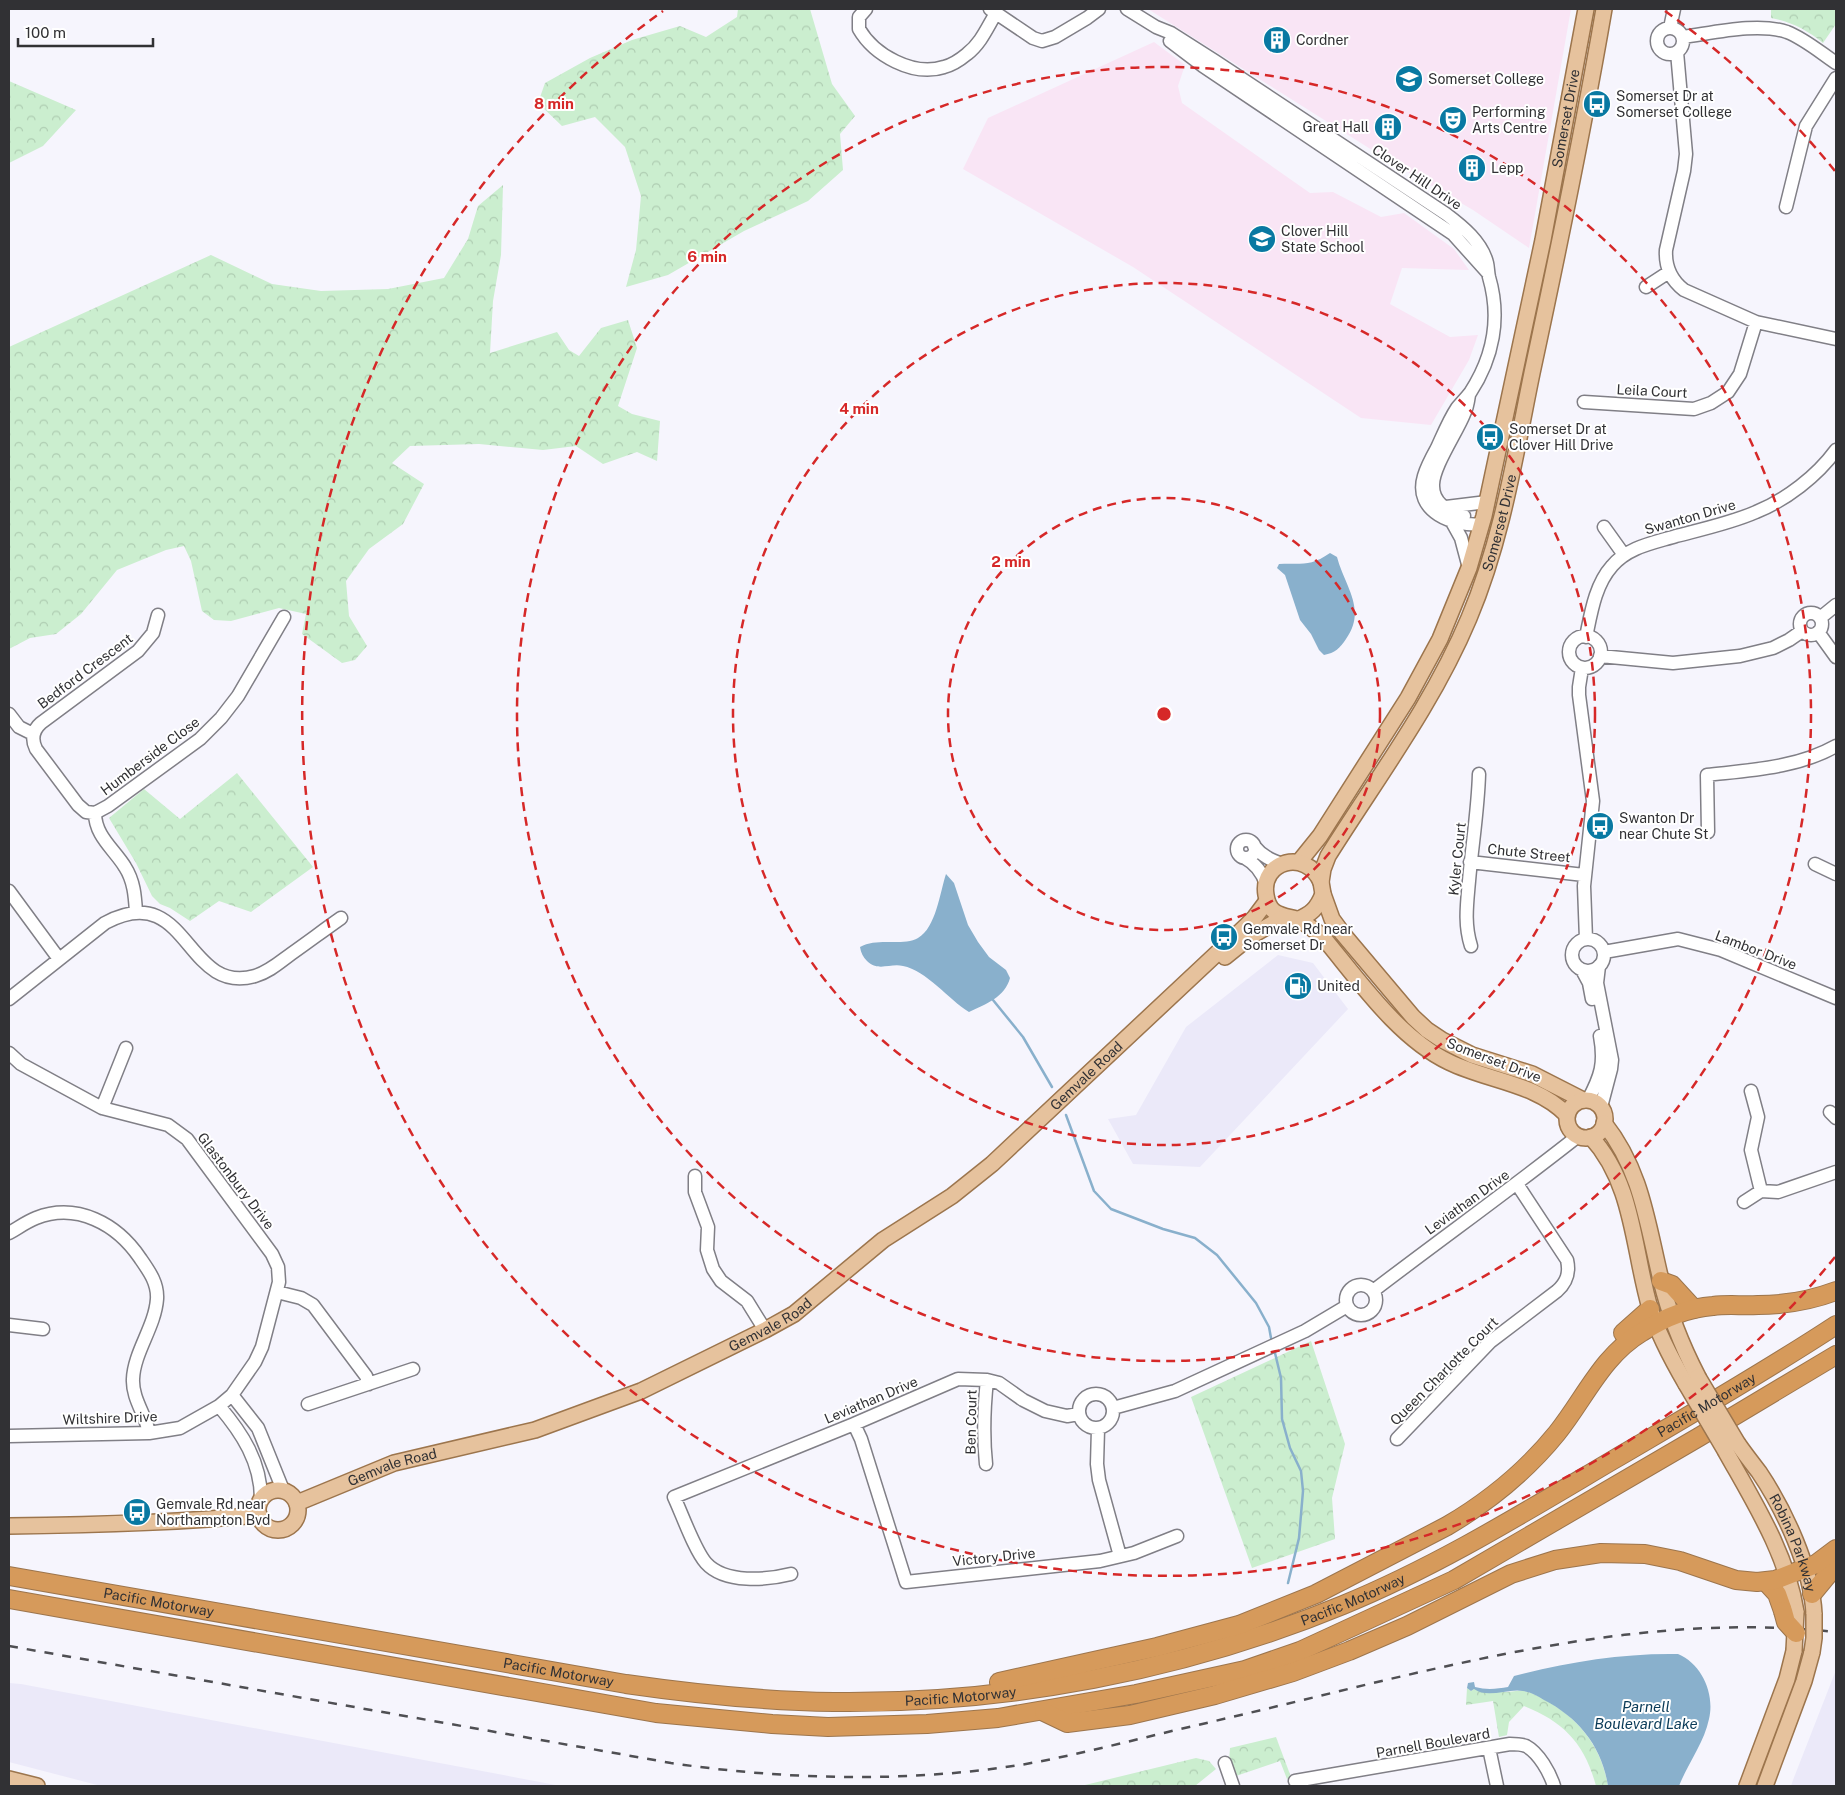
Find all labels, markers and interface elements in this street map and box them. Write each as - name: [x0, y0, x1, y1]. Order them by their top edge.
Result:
- scale bar: [18, 15, 152, 47]
- text: 100 m: [25, 24, 66, 41]
- building icon: Cordner: [1262, 25, 1292, 55]
- place label: Cordner: [1296, 32, 1349, 48]
- school or university icon: Somerset College: [1394, 64, 1424, 94]
- street label: Somerset Drive: [1549, 68, 1583, 169]
- place label: Somerset College: [1428, 71, 1544, 87]
- place label: Somerset Dr at Somerset College: [1616, 88, 1732, 120]
- bus stop icon: Somerset Dr at Somerset College: [1582, 89, 1612, 119]
- text: 8 min: [534, 95, 574, 112]
- place label: Performing Arts Centre: [1472, 104, 1547, 136]
- theatre icon: Performing Arts Centre: [1438, 105, 1468, 135]
- building icon: Great Hall: [1373, 112, 1403, 142]
- place label: Great Hall: [1303, 119, 1369, 135]
- street label: Clover Hill Drive: [1369, 141, 1465, 213]
- building icon: Lepp: [1457, 153, 1487, 183]
- place label: Lepp: [1491, 160, 1523, 176]
- place label: Clover Hill State School: [1281, 223, 1364, 255]
- school or university icon: Clover Hill State School: [1247, 224, 1277, 254]
- text: 6 min: [687, 248, 727, 265]
- street label: Leila Court: [1616, 381, 1688, 401]
- text: 4 min: [839, 400, 879, 417]
- place label: Somerset Dr at Clover Hill Drive: [1509, 421, 1614, 453]
- bus stop icon: Somerset Dr at Clover Hill Drive: [1475, 422, 1505, 452]
- street label: Somerset Drive: [1479, 473, 1519, 573]
- street label: Swanton Drive: [1643, 496, 1737, 538]
- text: 2 min: [991, 553, 1031, 570]
- street label: Bedford Crescent: [34, 630, 136, 712]
- centre of rings: [1155, 705, 1173, 723]
- street label: Humberside Close: [98, 714, 203, 798]
- place label: Swanton Dr near Chute St: [1619, 810, 1708, 842]
- bus stop icon: Swanton Dr near Chute St: [1585, 811, 1615, 841]
- street label: Kyler Court: [1445, 822, 1469, 896]
- street label: Chute Street: [1487, 841, 1571, 865]
- place label: Gemvale Rd near Somerset Dr: [1243, 921, 1353, 953]
- bus stop icon: Gemvale Rd near Somerset Dr: [1209, 922, 1239, 952]
- street label: Lambor Drive: [1713, 927, 1799, 973]
- fuel station icon: United: [1283, 971, 1313, 1001]
- place label: United: [1317, 978, 1360, 994]
- street label: Somerset Drive: [1445, 1035, 1544, 1085]
- street label: Gemvale Road: [1047, 1038, 1126, 1113]
- street label: Glastonbury Drive: [194, 1130, 278, 1233]
- street label: Leviathan Drive: [1422, 1166, 1512, 1238]
- street label: Gemvale Road: [726, 1295, 815, 1355]
- street label: Queen Charlotte Court: [1387, 1314, 1501, 1428]
- street label: Pacific Motorway: [1654, 1369, 1759, 1440]
- street label: Leviathan Drive: [822, 1373, 920, 1427]
- street label: Ben Court: [962, 1389, 980, 1455]
- street label: Wiltshire Drive: [62, 1408, 158, 1428]
- street label: Gemvale Road: [345, 1445, 438, 1489]
- street label: Robina Parkway: [1766, 1491, 1819, 1594]
- place label: Gemvale Rd near Northampton Bvd: [156, 1496, 270, 1528]
- bus stop icon: Gemvale Rd near Northampton Bvd: [122, 1497, 152, 1527]
- street label: Victory Drive: [952, 1545, 1036, 1569]
- street label: Pacific Motorway: [1298, 1570, 1408, 1629]
- street label: Pacific Motorway: [102, 1585, 216, 1620]
- street label: Pacific Motorway: [502, 1655, 616, 1690]
- street label: Pacific Motorway: [904, 1683, 1018, 1709]
- water label: Parnell Boulevard Lake: [1594, 1698, 1698, 1732]
- street label: Parnell Boulevard: [1375, 1725, 1491, 1761]

